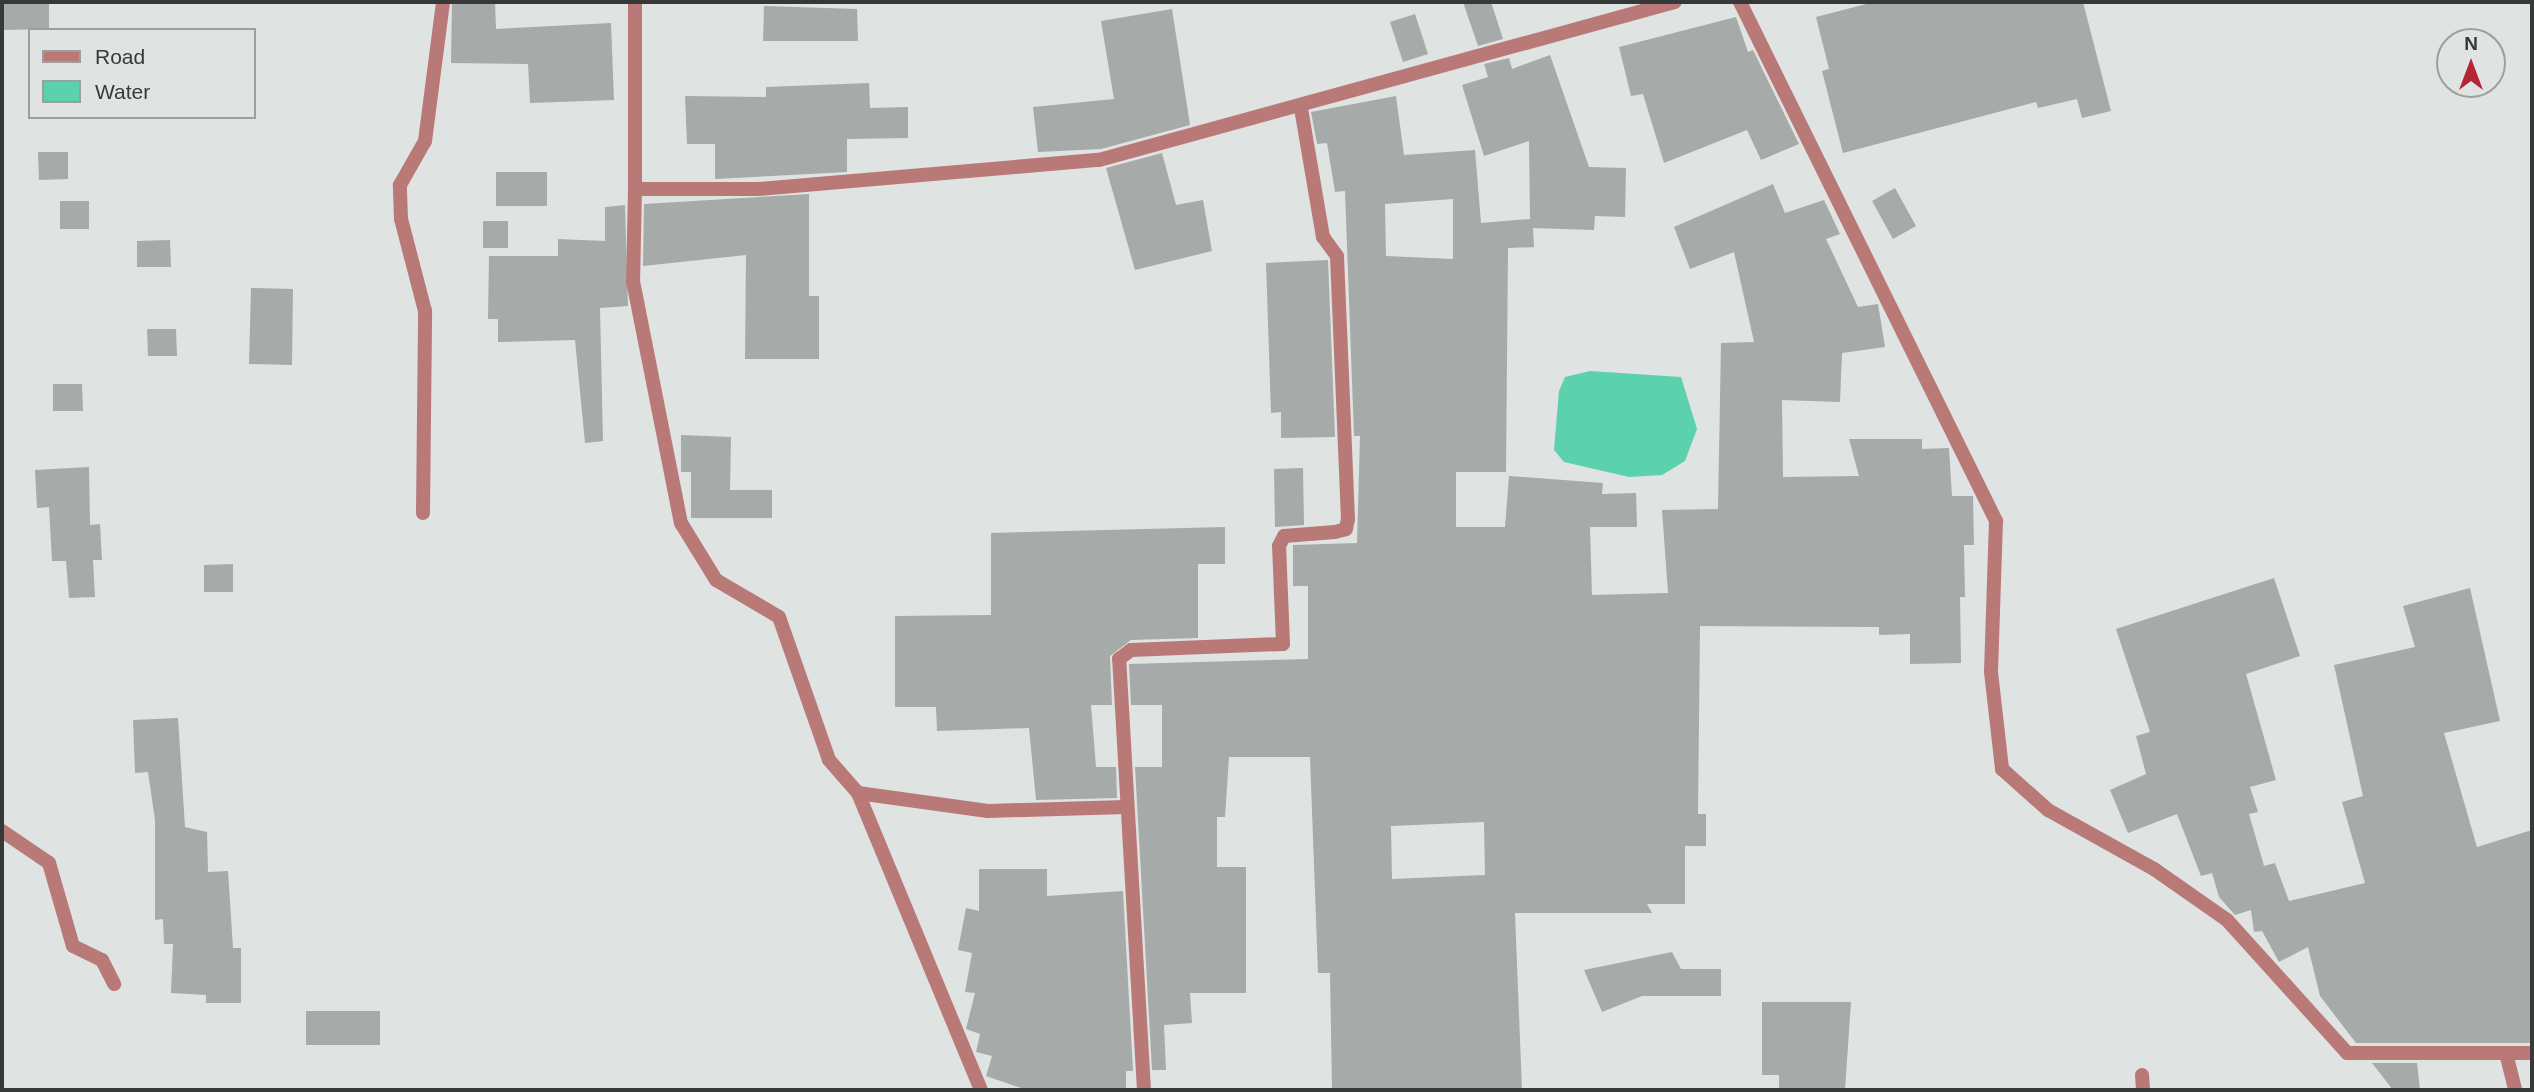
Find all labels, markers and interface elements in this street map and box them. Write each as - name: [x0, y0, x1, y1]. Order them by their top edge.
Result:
- legend: [28, 28, 256, 119]
- north arrow: [2436, 28, 2506, 98]
- text: N: [2464, 33, 2478, 54]
- text: Road: [95, 45, 145, 68]
- text: Water: [95, 80, 150, 103]

